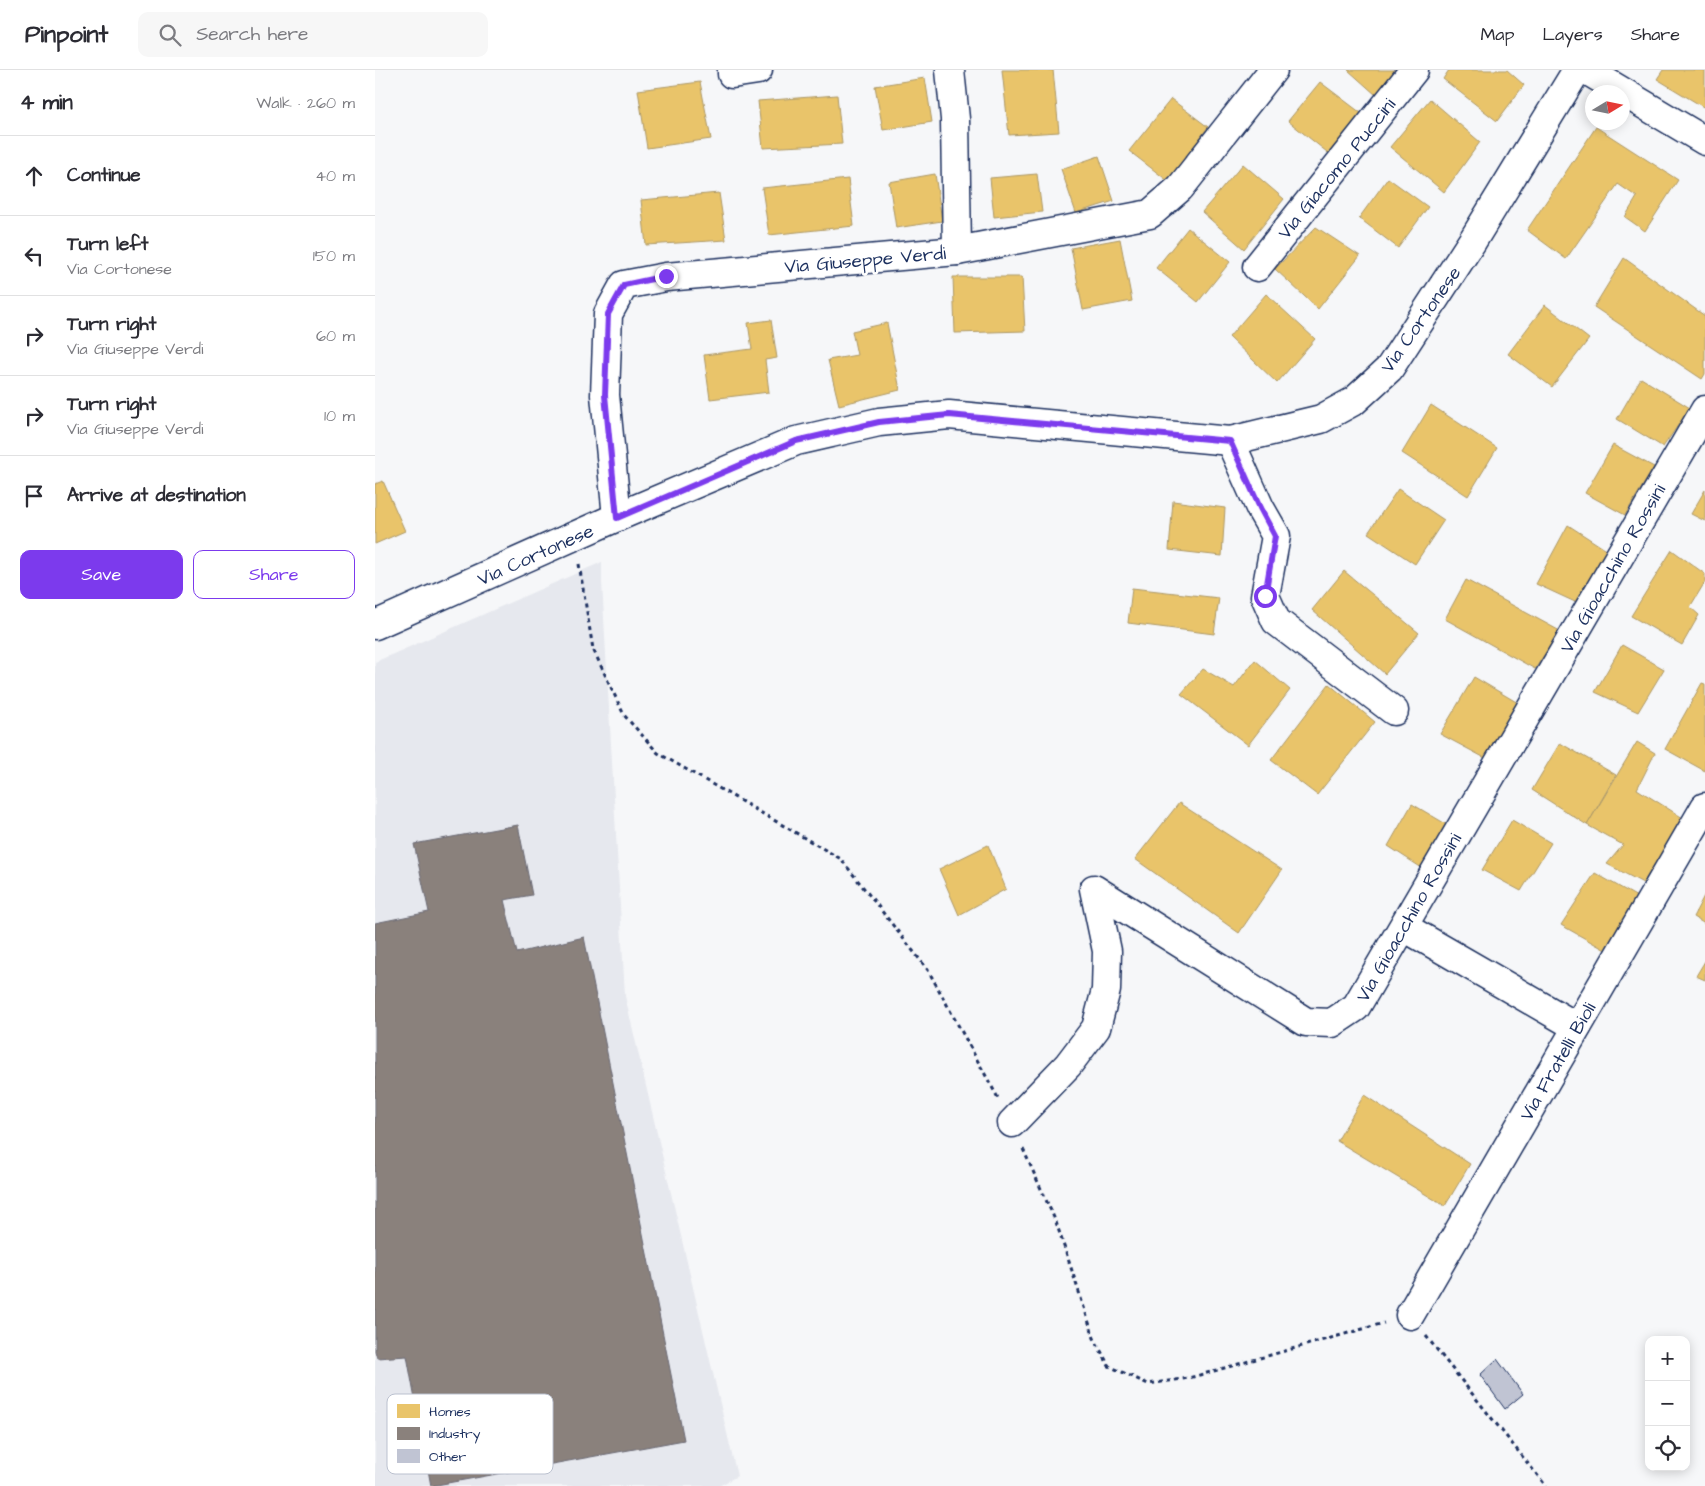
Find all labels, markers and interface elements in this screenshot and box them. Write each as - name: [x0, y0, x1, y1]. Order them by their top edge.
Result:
- search box: [138, 12, 488, 57]
- text: Pinpoint: [25, 18, 108, 52]
- icon: search: [156, 21, 184, 49]
- text: Search here: [196, 21, 308, 48]
- text: Map: [1480, 22, 1514, 47]
- text: Layers: [1542, 22, 1603, 47]
- text: Share: [1631, 22, 1680, 47]
- north arrow: [1585, 85, 1630, 130]
- text: 4 min: [20, 88, 73, 117]
- text: Walk · 260 m: [256, 92, 355, 114]
- street label: Via Giacomo Puccini: [1272, 93, 1403, 245]
- icon: ahead: [20, 162, 48, 190]
- text: Continue: [67, 162, 141, 189]
- text: 40 m: [315, 165, 355, 187]
- text: Turn left: [67, 231, 148, 258]
- street label: Via Giuseppe Verdi: [783, 240, 947, 281]
- icon: left: [20, 242, 48, 270]
- text: 150 m: [313, 245, 355, 267]
- text: Via Cortonese: [67, 258, 172, 280]
- street label: Via Cortonese: [1374, 261, 1468, 379]
- route end: [655, 265, 678, 288]
- text: Turn right: [67, 311, 156, 338]
- icon: right: [20, 322, 48, 350]
- text: 60 m: [316, 325, 355, 347]
- text: Via Giuseppe Verdi: [67, 338, 203, 360]
- text: Turn right: [67, 391, 156, 418]
- icon: right: [20, 402, 48, 430]
- text: 10 m: [324, 405, 355, 427]
- text: Via Giuseppe Verdi: [67, 418, 203, 440]
- street label: Via Gioacchino Rossini: [1554, 479, 1673, 658]
- icon: arrive: [20, 482, 48, 510]
- text: Arrive at destination: [67, 482, 246, 509]
- street label: Via Cortonese: [473, 518, 598, 593]
- button: Save: [20, 550, 183, 599]
- button: Share: [193, 550, 355, 599]
- route start: [1254, 585, 1277, 608]
- street label: Via Gioacchino Rossini: [1350, 828, 1469, 1007]
- street label: Via Fratelli Bioli: [1513, 997, 1603, 1126]
- map controls: [1645, 1336, 1690, 1471]
- button: +: [1645, 1336, 1690, 1381]
- button: −: [1645, 1381, 1690, 1426]
- legend: [387, 1394, 553, 1474]
- text: Homes: [429, 1402, 471, 1422]
- text: Industry: [429, 1424, 481, 1444]
- button: locate: [1645, 1426, 1690, 1471]
- text: Other: [429, 1447, 467, 1467]

